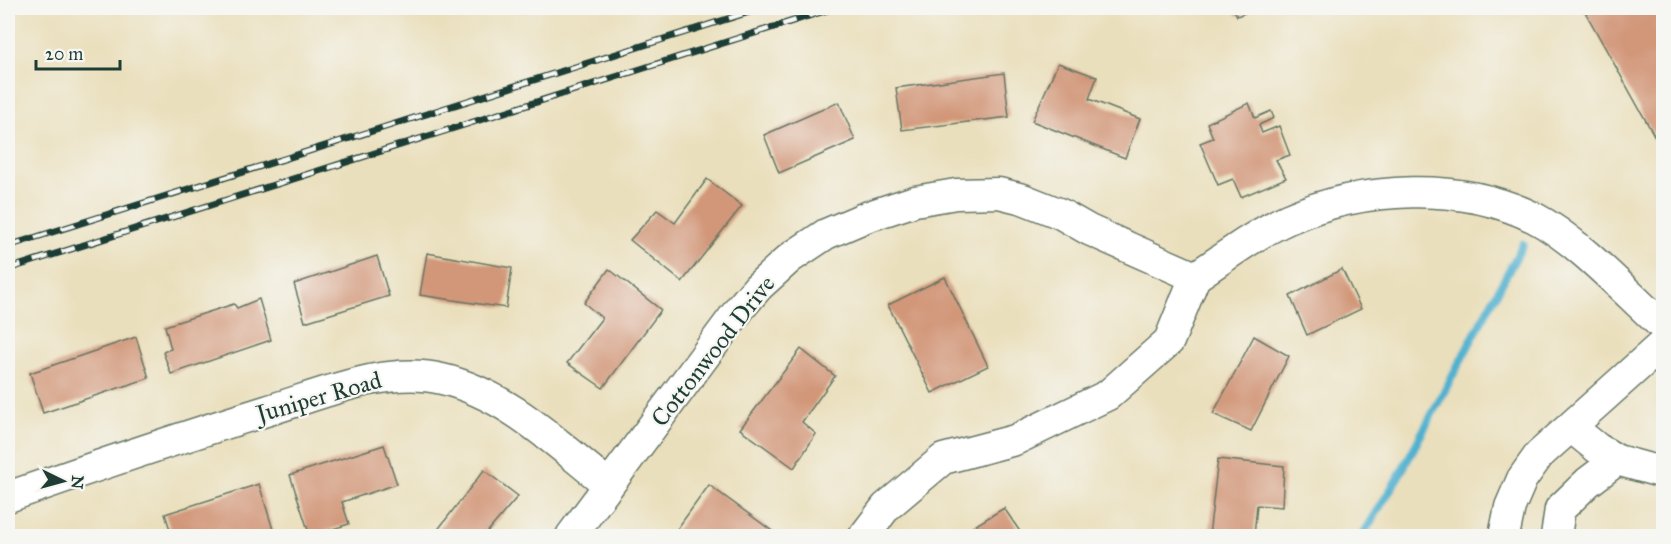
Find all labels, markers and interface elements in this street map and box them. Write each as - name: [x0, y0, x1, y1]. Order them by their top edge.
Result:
- scale bar: [36, 33, 120, 71]
- text: 20 m: [45, 43, 83, 65]
- street label: Cottonwood Drive: [645, 269, 781, 433]
- street label: Juniper Road: [250, 365, 385, 430]
- north arrow: [33, 451, 93, 511]
- text: N: [67, 475, 88, 490]

